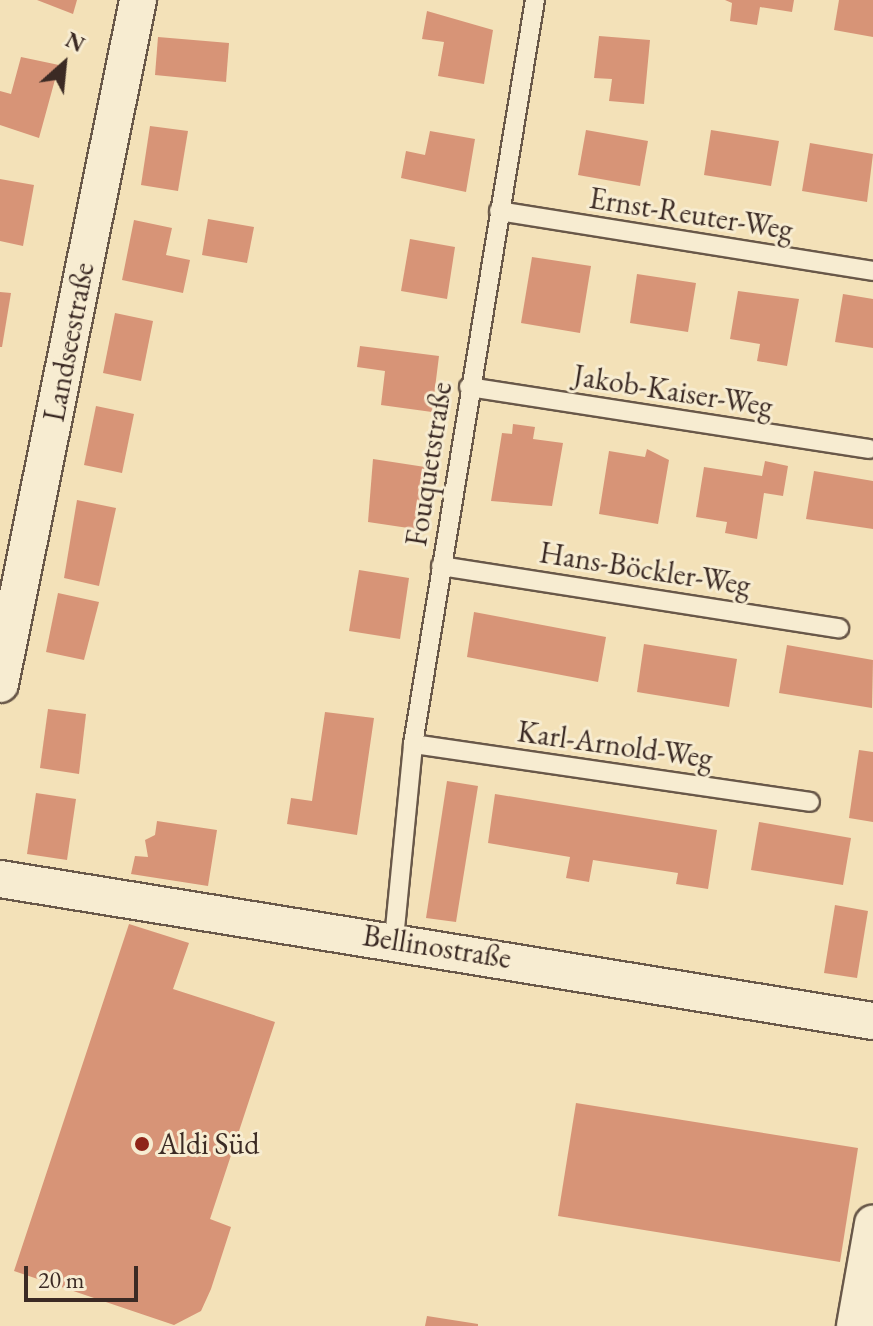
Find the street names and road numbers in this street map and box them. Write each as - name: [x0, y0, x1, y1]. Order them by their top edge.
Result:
- street label: Ernst-Reuter-Weg: [587, 180, 795, 248]
- street label: Landseestraße: [36, 259, 102, 425]
- street label: Jakob-Kaiser-Weg: [571, 357, 775, 425]
- street label: Fouquetstraße: [398, 379, 460, 549]
- street label: Hans-Böckler-Weg: [537, 535, 753, 603]
- street label: Karl-Arnold-Weg: [515, 713, 715, 777]
- street label: Bellinostraße: [360, 918, 514, 976]

